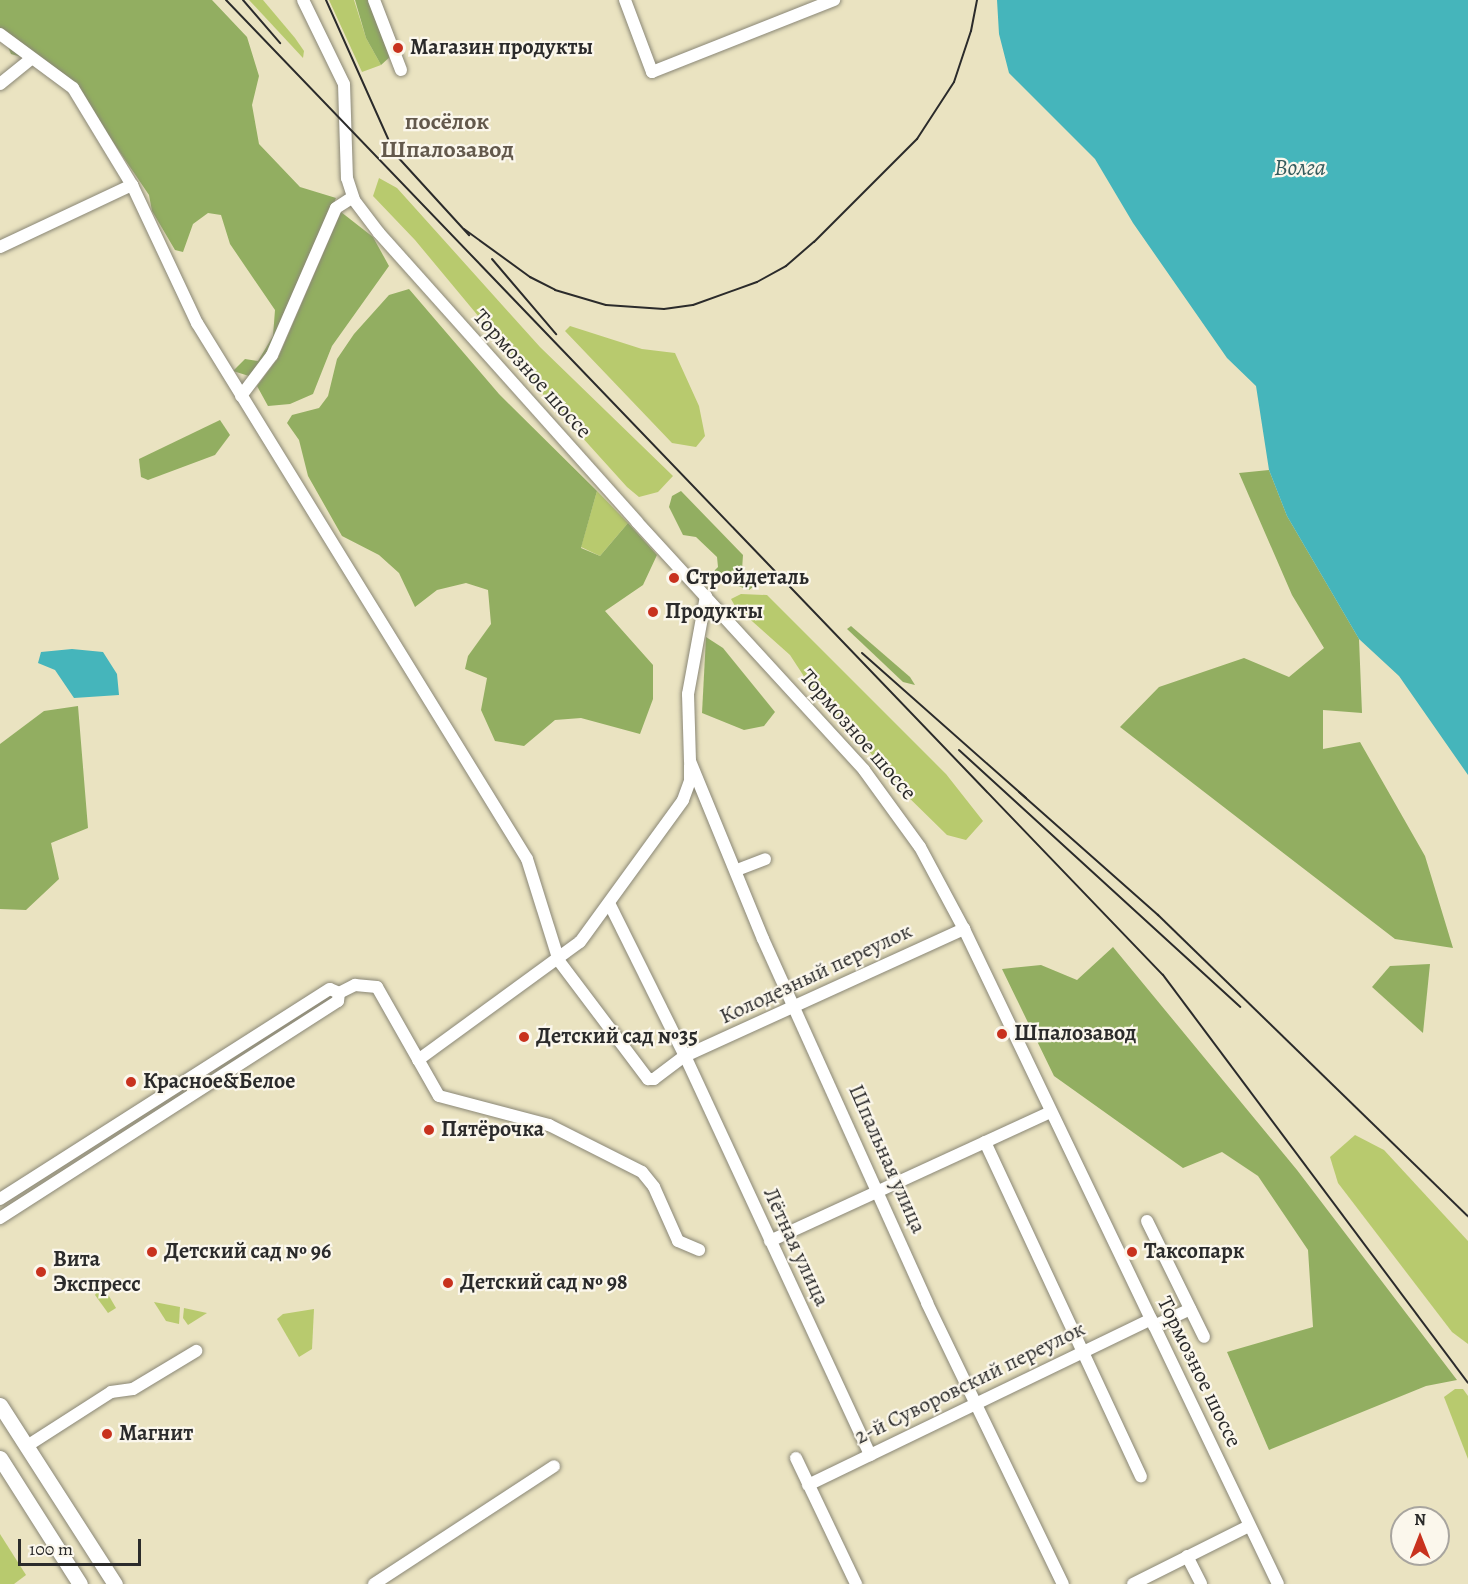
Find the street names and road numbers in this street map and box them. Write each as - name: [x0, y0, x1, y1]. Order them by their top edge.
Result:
- street label: Тормозное шоссе: [467, 304, 597, 444]
- street label: Тормозное шоссе: [794, 664, 922, 806]
- street label: Колодезный переулок: [716, 918, 916, 1030]
- street label: Шпальная улица: [842, 1080, 932, 1238]
- street label: Лётная улица: [757, 1184, 835, 1310]
- street label: Тормозное шоссе: [1151, 1292, 1247, 1452]
- street label: 2-й Суворовский переулок: [851, 1316, 1089, 1450]

